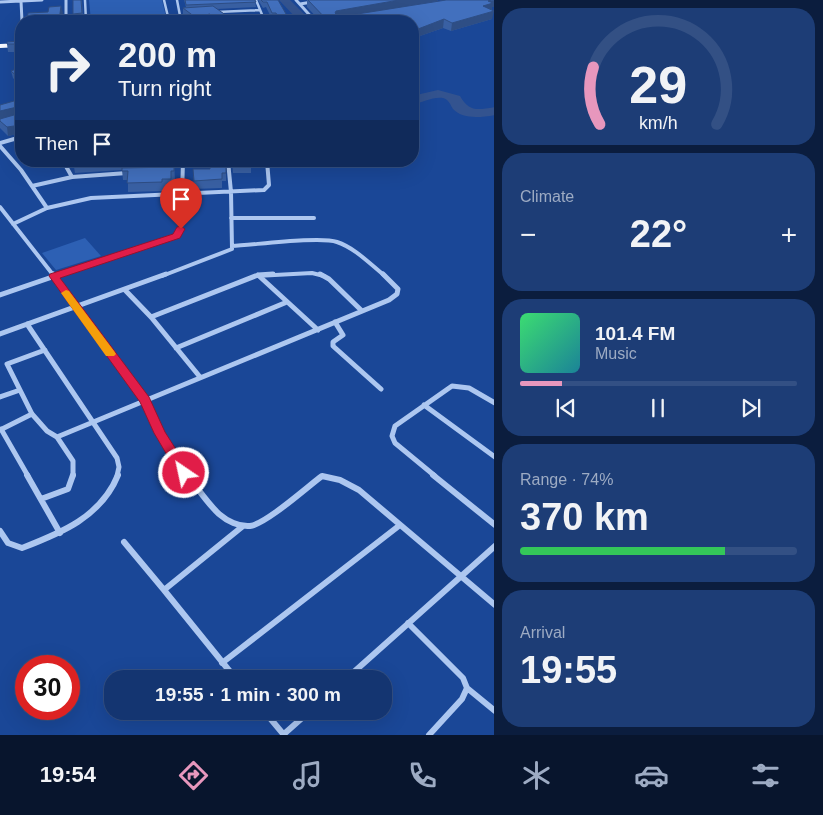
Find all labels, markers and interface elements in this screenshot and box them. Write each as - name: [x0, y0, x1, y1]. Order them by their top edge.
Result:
- icon: right: [35, 35, 100, 100]
- text: 200 m: [118, 35, 217, 74]
- text: 29: [630, 56, 687, 114]
- text: Turn right: [118, 76, 211, 101]
- text: km/h: [639, 113, 678, 133]
- icon: arrive: [88, 130, 116, 158]
- text: Then: [35, 133, 78, 154]
- pin: [160, 178, 202, 229]
- icon: arrive: [167, 185, 195, 213]
- text: Climate: [520, 188, 574, 205]
- text: 22°: [630, 213, 687, 255]
- text: −: [520, 219, 536, 250]
- text: +: [781, 219, 797, 250]
- text: 101.4 FM: [595, 323, 675, 344]
- text: Music: [595, 345, 637, 362]
- icon: previous: [552, 394, 580, 422]
- icon: pause: [644, 394, 672, 422]
- icon: next: [737, 394, 765, 422]
- position arrow: [157, 446, 209, 498]
- text: Range · 74%: [520, 471, 613, 488]
- text: 370 km: [520, 496, 649, 538]
- text: Arrival: [520, 624, 565, 641]
- text: 19:55: [520, 649, 617, 691]
- speed limit sign: 30: [15, 655, 80, 720]
- text: 19:55 · 1 min · 300 m: [155, 684, 341, 705]
- icon: directions: [176, 758, 211, 793]
- icon: music: [290, 758, 325, 793]
- icon: phone: [405, 758, 440, 793]
- icon: climate: [519, 758, 554, 793]
- icon: car: [634, 758, 669, 793]
- icon: filters: [748, 758, 783, 793]
- text: 19:54: [40, 762, 96, 787]

